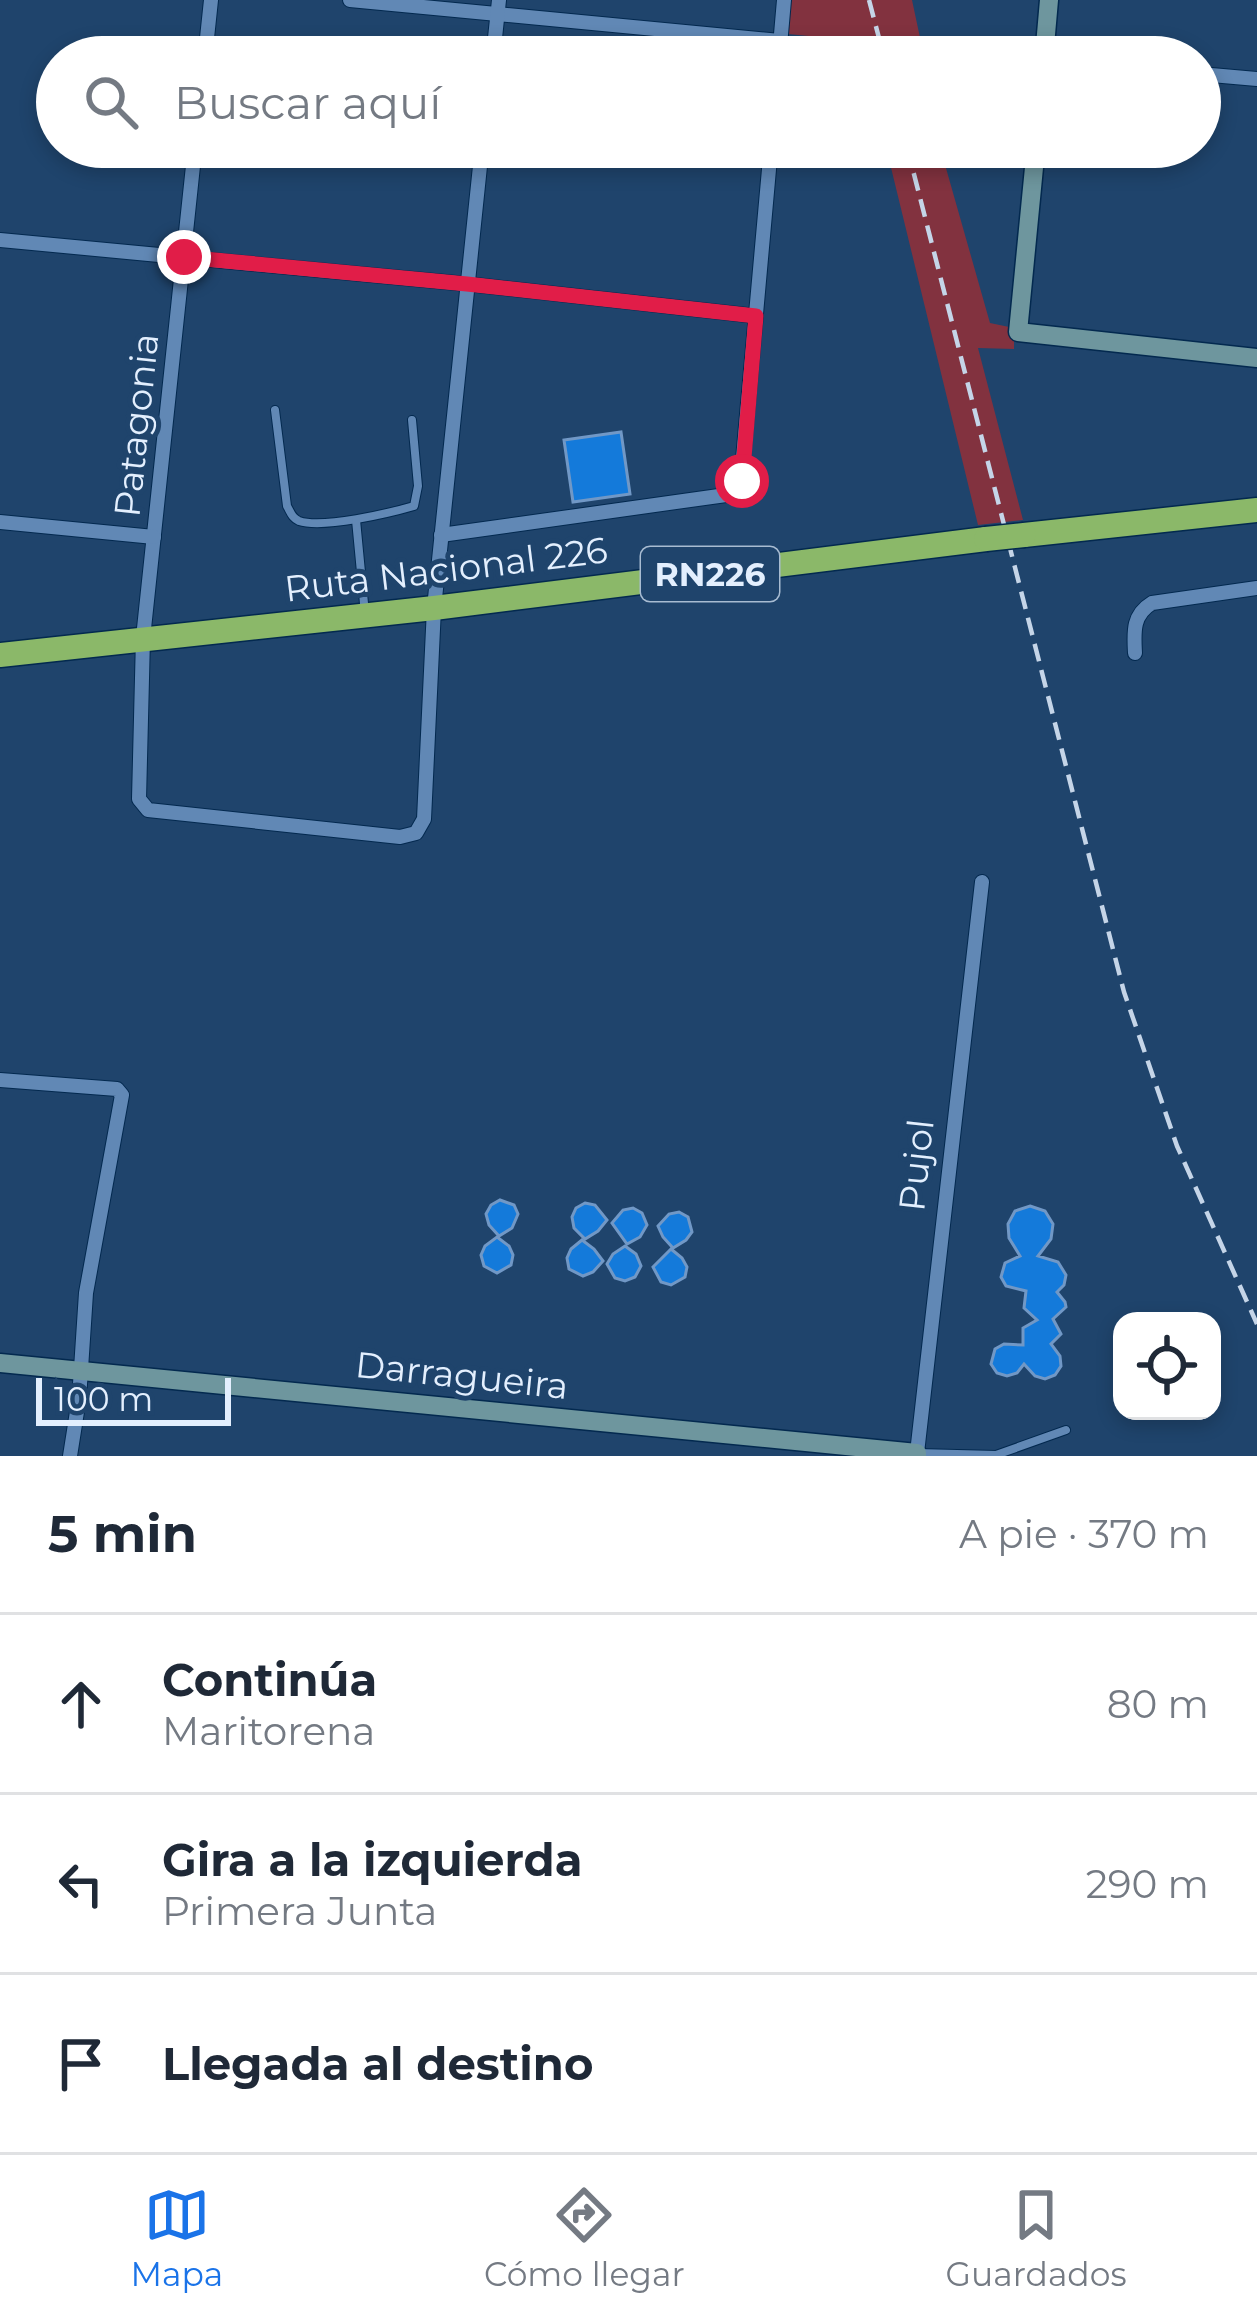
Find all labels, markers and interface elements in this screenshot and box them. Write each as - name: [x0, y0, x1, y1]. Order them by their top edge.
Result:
- search box: [36, 36, 1221, 168]
- icon: search: [78, 69, 144, 135]
- text: Buscar aquí: [174, 75, 441, 130]
- route end: [157, 230, 211, 284]
- street label: Patagonia: [104, 331, 168, 519]
- route start: [715, 454, 769, 508]
- street label: Ruta Nacional 226: [282, 527, 610, 611]
- road number: RN226: [641, 547, 779, 601]
- street label: Pujol: [889, 1117, 943, 1213]
- map controls: [1113, 1312, 1221, 1420]
- button: locate: [1113, 1312, 1221, 1420]
- street label: Darragueira: [353, 1342, 571, 1408]
- scale bar: [36, 1372, 231, 1425]
- text: 100 m: [54, 1379, 153, 1419]
- text: 5 min: [48, 1503, 197, 1565]
- text: A pie · 370 m: [959, 1510, 1209, 1558]
- text: Continúa: [162, 1652, 377, 1707]
- icon: ahead: [48, 1671, 114, 1737]
- text: 80 m: [1107, 1680, 1209, 1728]
- text: Maritorena: [162, 1707, 375, 1755]
- text: Gira a la izquierda: [162, 1832, 582, 1887]
- icon: left: [48, 1851, 114, 1917]
- text: 290 m: [1086, 1860, 1209, 1908]
- text: Primera Junta: [162, 1887, 437, 1935]
- icon: arrive: [48, 2031, 114, 2097]
- text: Llegada al destino: [162, 2036, 594, 2091]
- tab: Mapa: [130, 2182, 223, 2294]
- tab: Cómo llegar: [484, 2182, 685, 2294]
- tab: Guardados: [946, 2182, 1127, 2294]

